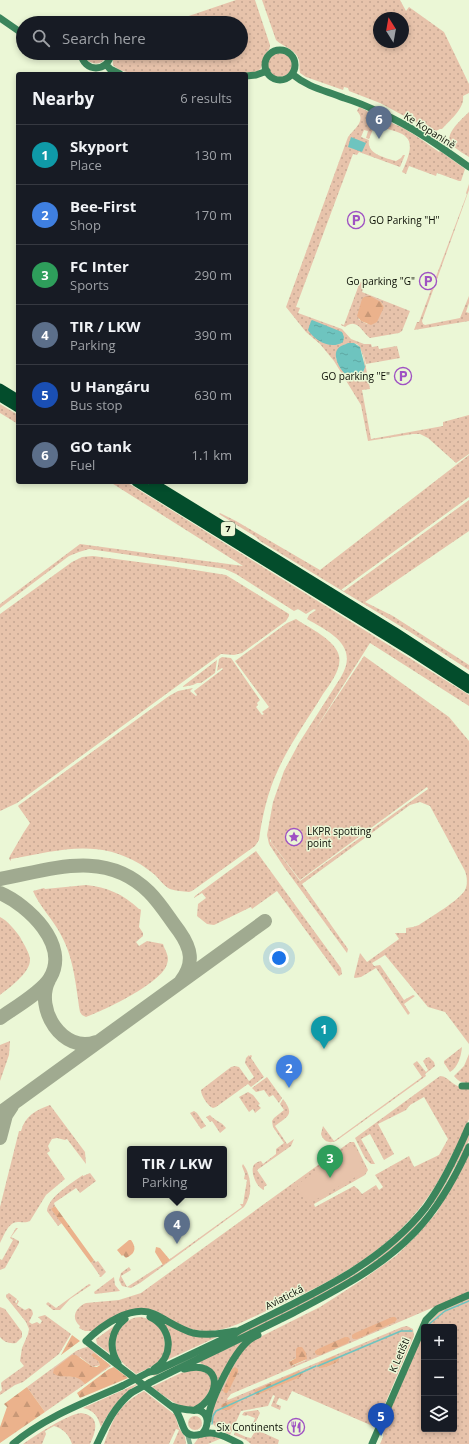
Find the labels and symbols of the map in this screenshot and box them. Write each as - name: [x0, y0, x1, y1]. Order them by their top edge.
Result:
- north arrow: [373, 12, 409, 48]
- pin: 6: [366, 106, 392, 139]
- street label: Ke Kopanině: [401, 109, 459, 152]
- parking icon: GO Parking "H": [346, 210, 366, 230]
- place label: GO Parking "H": [369, 213, 440, 227]
- parking icon: Go parking "G": [418, 271, 438, 291]
- place label: Go parking "G": [346, 274, 415, 288]
- parking icon: GO parking "E": [393, 366, 413, 386]
- place label: GO parking "E": [321, 369, 390, 383]
- road number: 7: [221, 522, 235, 536]
- place label: LKPR spotting point: [307, 824, 372, 850]
- place icon: LKPR spotting point: [284, 827, 304, 847]
- your location: [269, 948, 289, 968]
- pin: 1: [311, 1016, 337, 1049]
- pin: 2: [276, 1055, 302, 1088]
- pin: 3: [317, 1145, 343, 1178]
- pin: 4: [164, 1211, 190, 1244]
- street label: Aviatická: [263, 1281, 305, 1313]
- street label: K Letišti: [385, 1335, 413, 1375]
- pin: 5: [368, 1403, 394, 1436]
- restaurant icon: Six Continents: [286, 1417, 306, 1437]
- place label: Six Continents: [216, 1420, 283, 1434]

